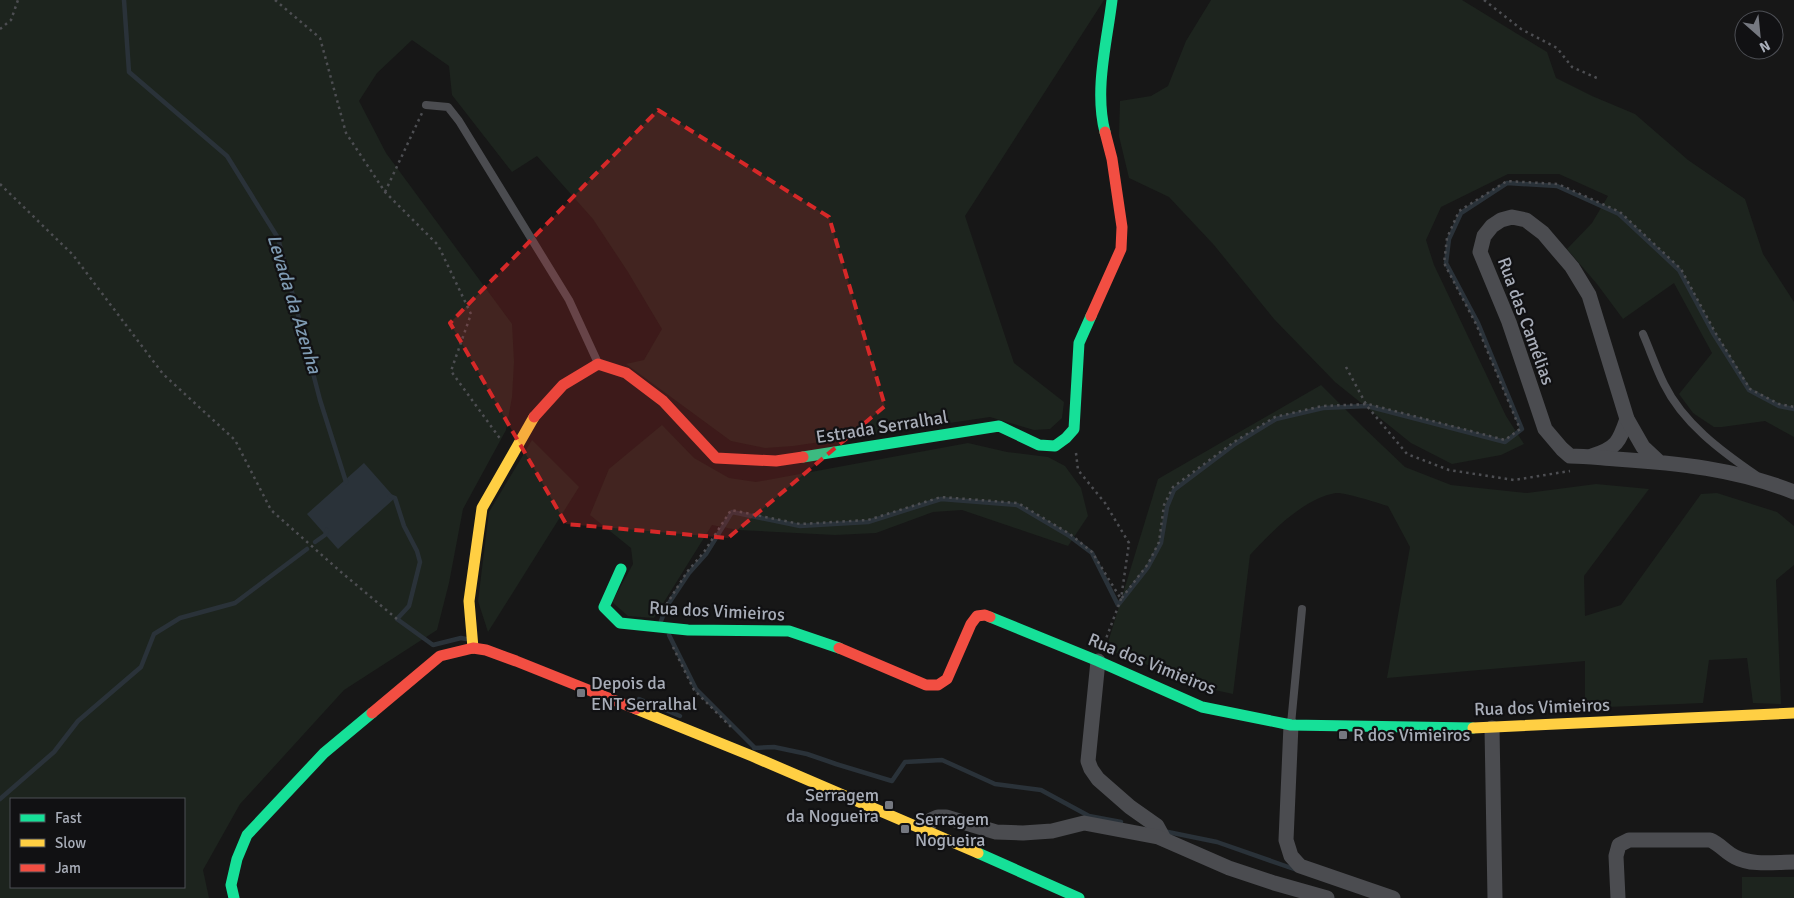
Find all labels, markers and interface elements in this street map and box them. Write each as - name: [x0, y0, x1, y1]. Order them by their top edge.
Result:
- north arrow: [1734, 10, 1784, 60]
- text: N: [1756, 36, 1773, 56]
- water label: Levada da Azenha: [261, 231, 327, 378]
- street label: Rua das Camélias: [1493, 254, 1559, 388]
- street label: Estrada Serralhal: [814, 406, 950, 448]
- street label: Rua dos Vimieiros: [649, 596, 786, 626]
- street label: Rua dos Vimieiros: [1085, 628, 1219, 700]
- place label: Depois da ENT Serralhal: [591, 672, 697, 715]
- marker: Depois da ENT Serralhal: [575, 687, 587, 699]
- street label: Rua dos Vimieiros: [1474, 694, 1610, 720]
- place label: R dos Vimieiros: [1353, 724, 1470, 746]
- marker: R dos Vimieiros: [1337, 729, 1349, 741]
- place label: Serragem da Nogueira: [786, 784, 879, 827]
- legend: [10, 798, 185, 888]
- marker: Serragem da Nogueira: [883, 799, 895, 811]
- place label: Serragem Nogueira: [915, 808, 989, 851]
- text: Fast: [55, 809, 82, 827]
- marker: Serragem Nogueira: [899, 823, 911, 835]
- text: Slow: [55, 834, 86, 852]
- text: Jam: [55, 859, 81, 877]

